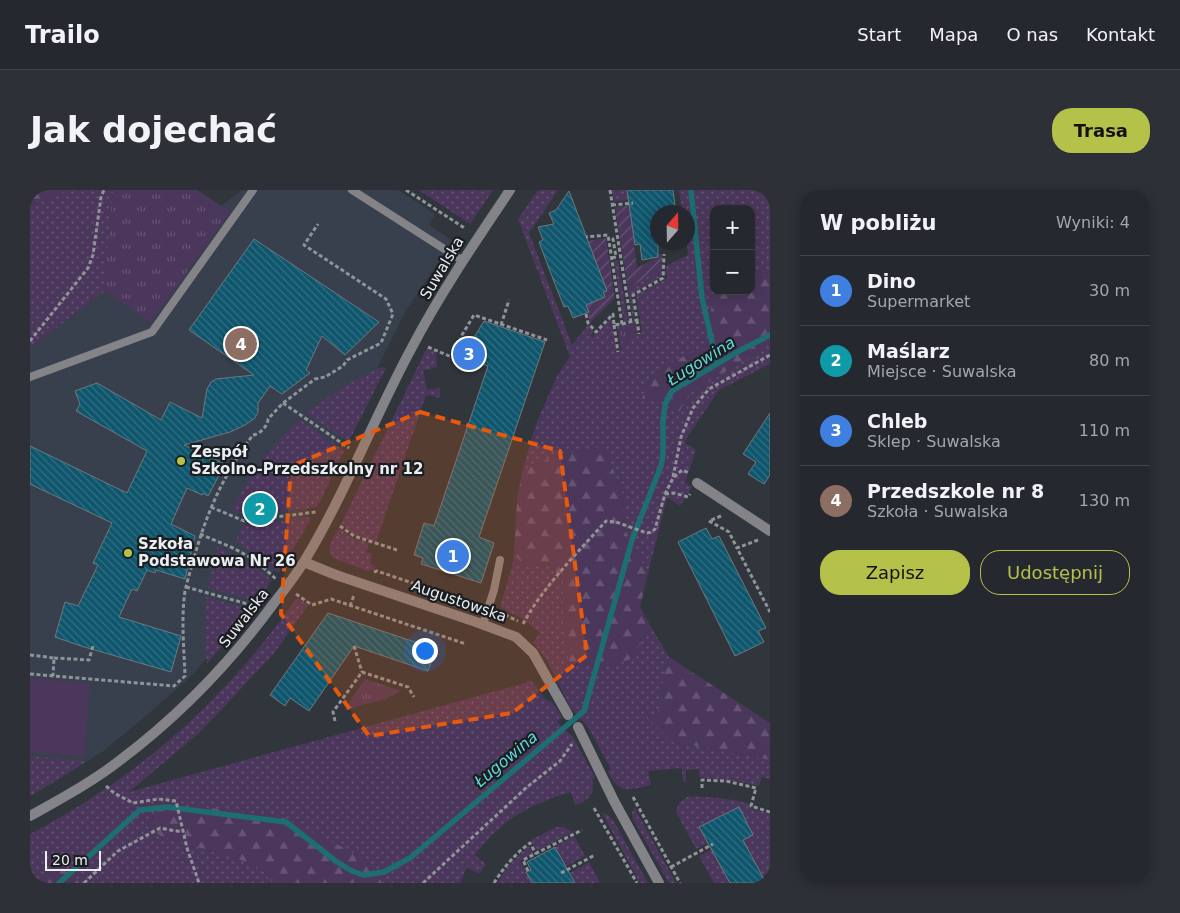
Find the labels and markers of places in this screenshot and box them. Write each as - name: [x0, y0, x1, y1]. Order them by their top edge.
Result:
- pin: 4: [225, 325, 257, 363]
- pin: 3: [453, 335, 485, 373]
- place label: Zespół Szkolno-Przedszkolny nr 12: [191, 443, 423, 478]
- marker: Zespół Szkolno-Przedszkolny nr 12: [175, 455, 187, 467]
- pin: 2: [244, 490, 276, 528]
- place label: Szkoła Podstawowa Nr 26: [138, 535, 296, 570]
- pin: 1: [437, 537, 469, 575]
- marker: Szkoła Podstawowa Nr 26: [122, 547, 134, 559]

